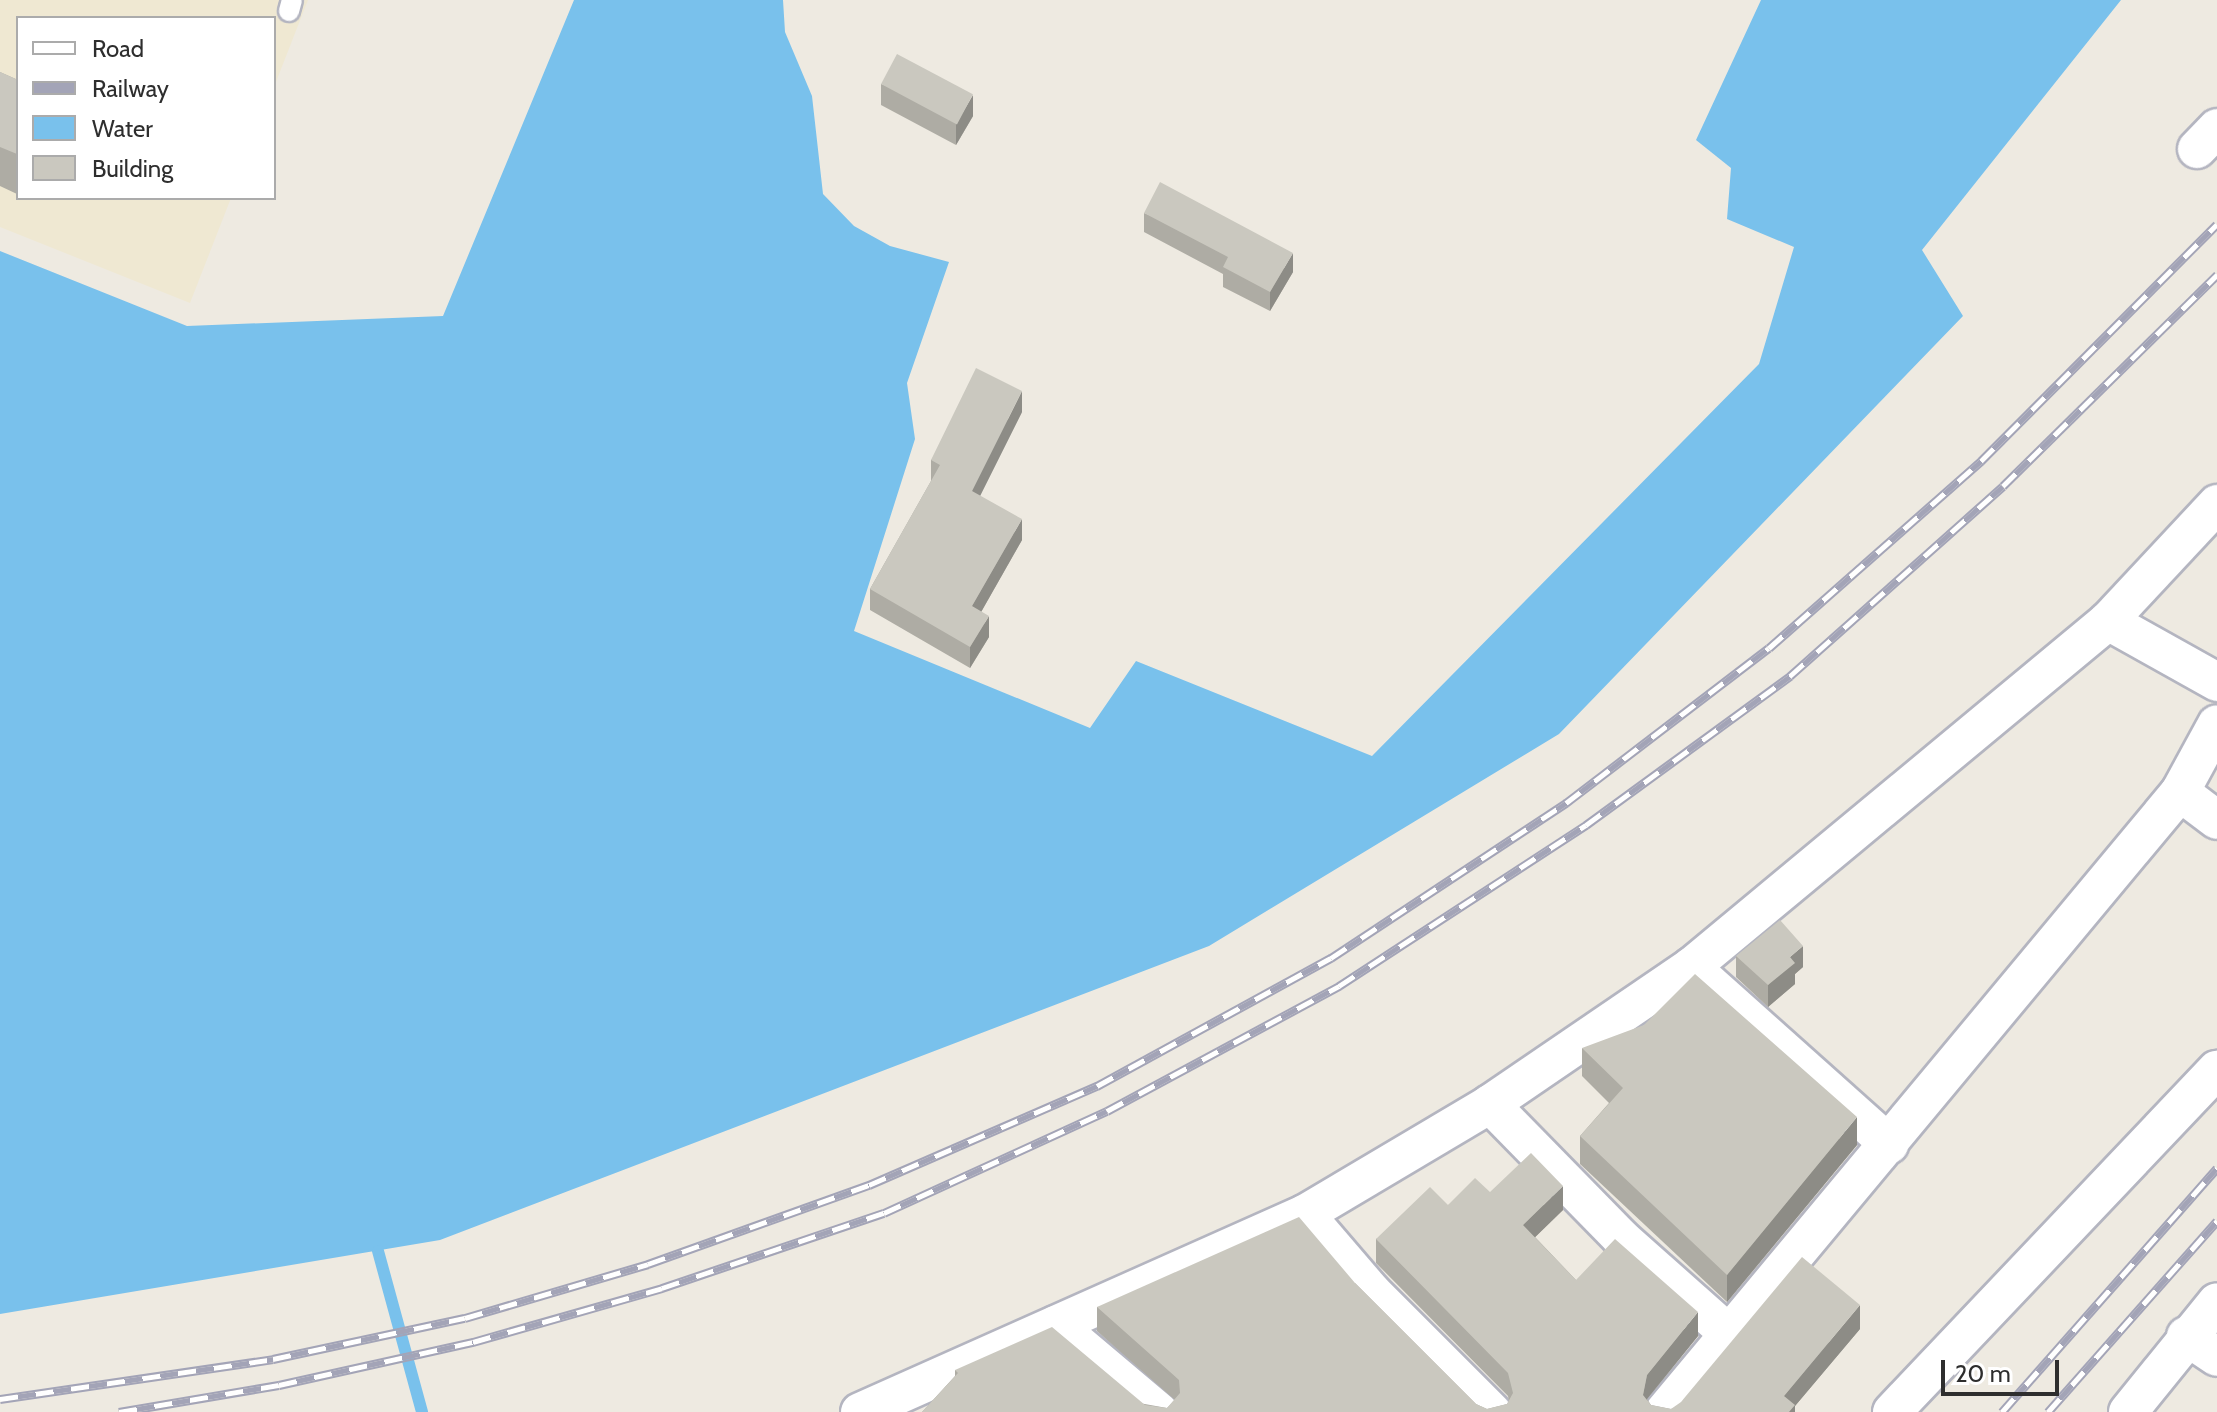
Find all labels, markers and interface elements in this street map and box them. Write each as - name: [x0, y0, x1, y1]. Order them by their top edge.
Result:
- legend: [16, 16, 276, 200]
- text: Road: [92, 34, 144, 63]
- text: Railway: [92, 74, 169, 103]
- text: Water: [92, 114, 153, 143]
- text: Building: [92, 154, 173, 183]
- scale bar: [1945, 1344, 2063, 1394]
- text: 20 m: [1955, 1359, 2011, 1388]

